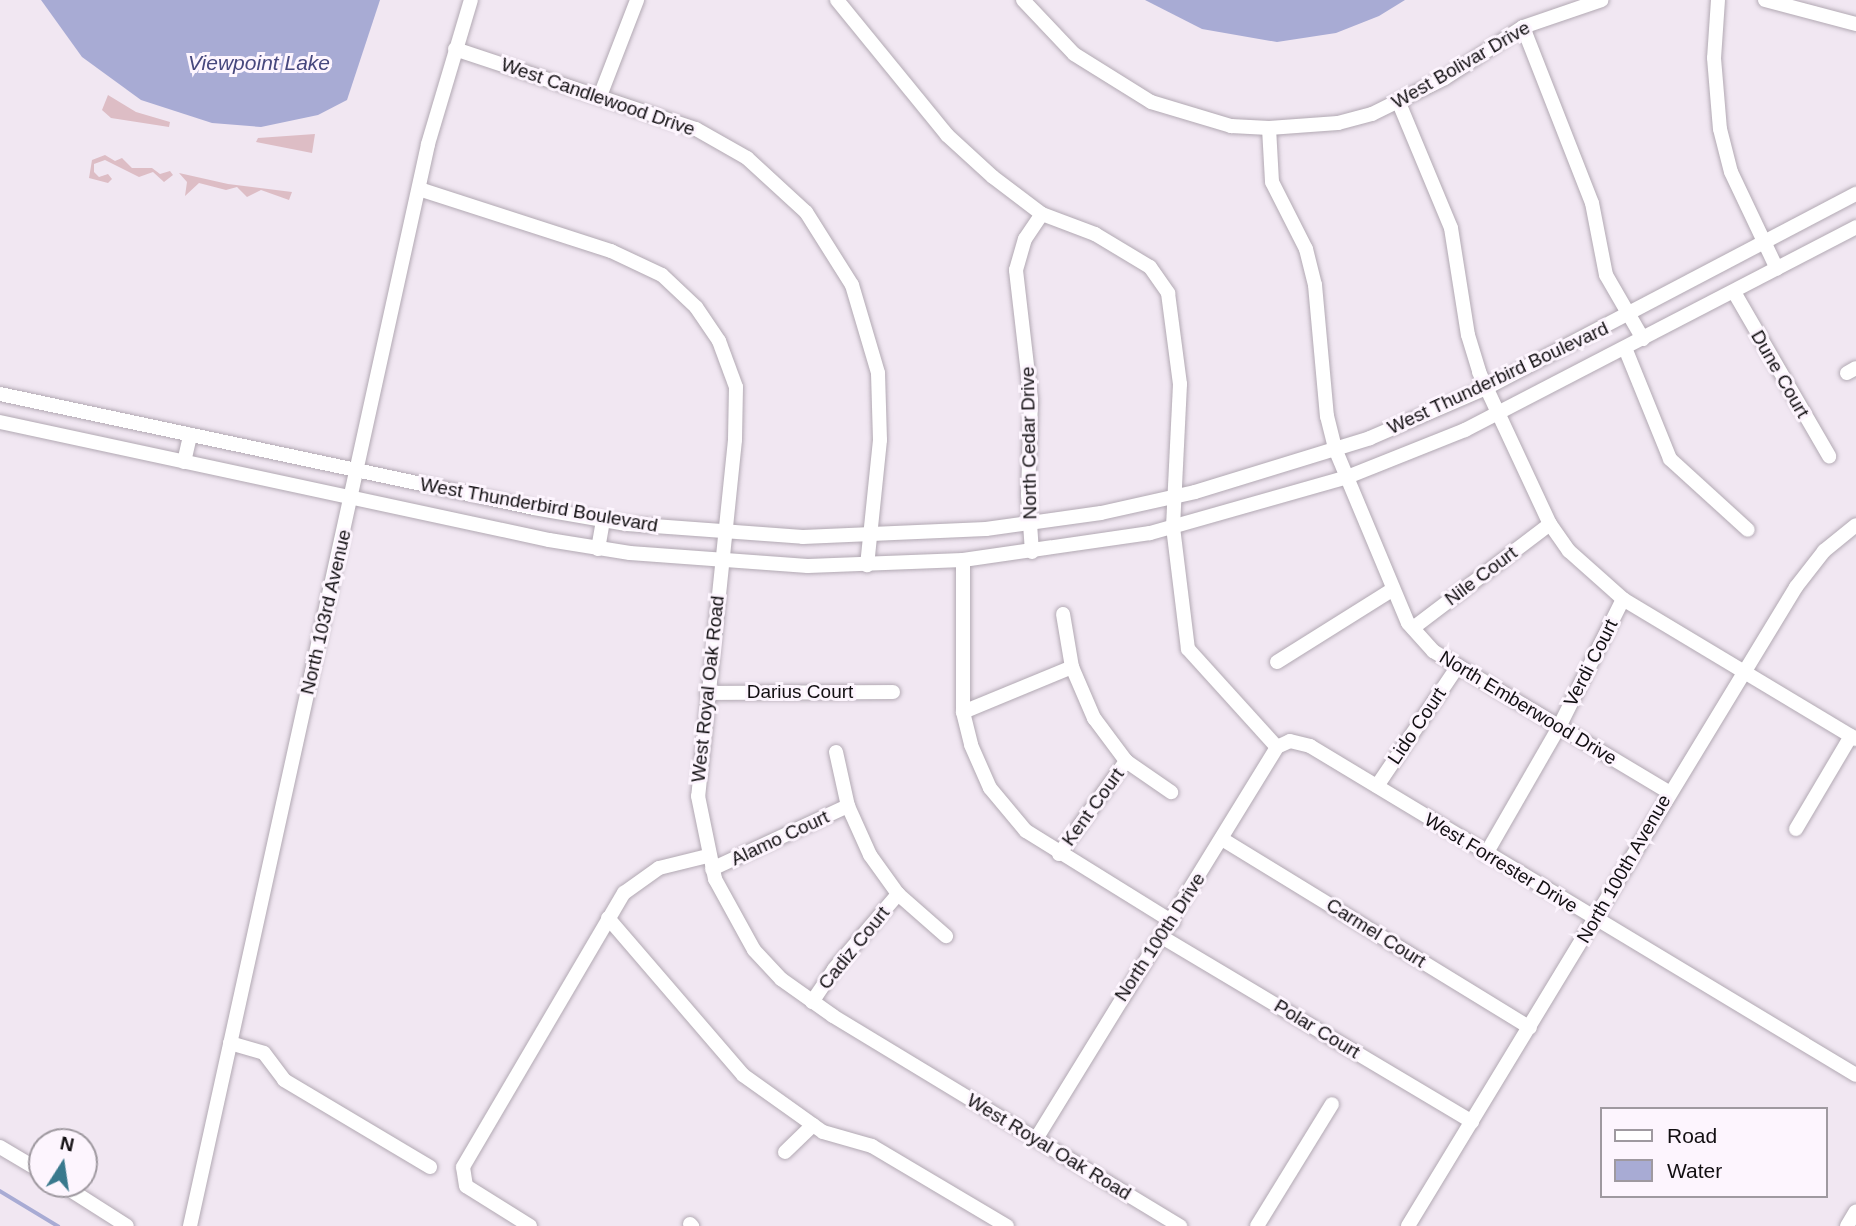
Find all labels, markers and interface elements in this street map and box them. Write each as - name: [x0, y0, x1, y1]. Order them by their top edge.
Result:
- street label: West Bolivar Drive: [1388, 16, 1534, 114]
- water label: Viewpoint Lake: [188, 50, 330, 76]
- street label: West Candlewood Drive: [498, 53, 698, 141]
- street label: West Thunderbird Boulevard: [1384, 317, 1612, 439]
- street label: Dune Court: [1746, 326, 1814, 422]
- street label: North Cedar Drive: [1016, 366, 1042, 520]
- street label: West Thunderbird Boulevard: [418, 473, 660, 537]
- street label: North 103rd Avenue: [296, 527, 356, 697]
- street label: Nile Court: [1440, 541, 1522, 611]
- street label: West Royal Oak Road: [687, 595, 729, 783]
- street label: Verdi Court: [1559, 615, 1623, 711]
- street label: North Emberwood Drive: [1435, 646, 1621, 770]
- street label: Darius Court: [747, 681, 853, 703]
- street label: Lido Court: [1383, 683, 1451, 769]
- street label: Kent Court: [1057, 764, 1129, 850]
- street label: North 100th Avenue: [1572, 790, 1676, 948]
- street label: Alamo Court: [727, 805, 833, 871]
- street label: West Forrester Drive: [1420, 808, 1582, 918]
- street label: North 100th Drive: [1110, 868, 1210, 1006]
- street label: Carmel Court: [1322, 893, 1430, 973]
- street label: Cadiz Court: [814, 902, 894, 994]
- street label: Polar Court: [1270, 994, 1364, 1064]
- street label: West Royal Oak Road: [963, 1089, 1135, 1205]
- legend: [1601, 1107, 1828, 1198]
- text: Road: [1667, 1124, 1717, 1147]
- north arrow: [28, 1128, 98, 1198]
- text: N: [58, 1132, 76, 1156]
- text: Water: [1667, 1159, 1722, 1182]

